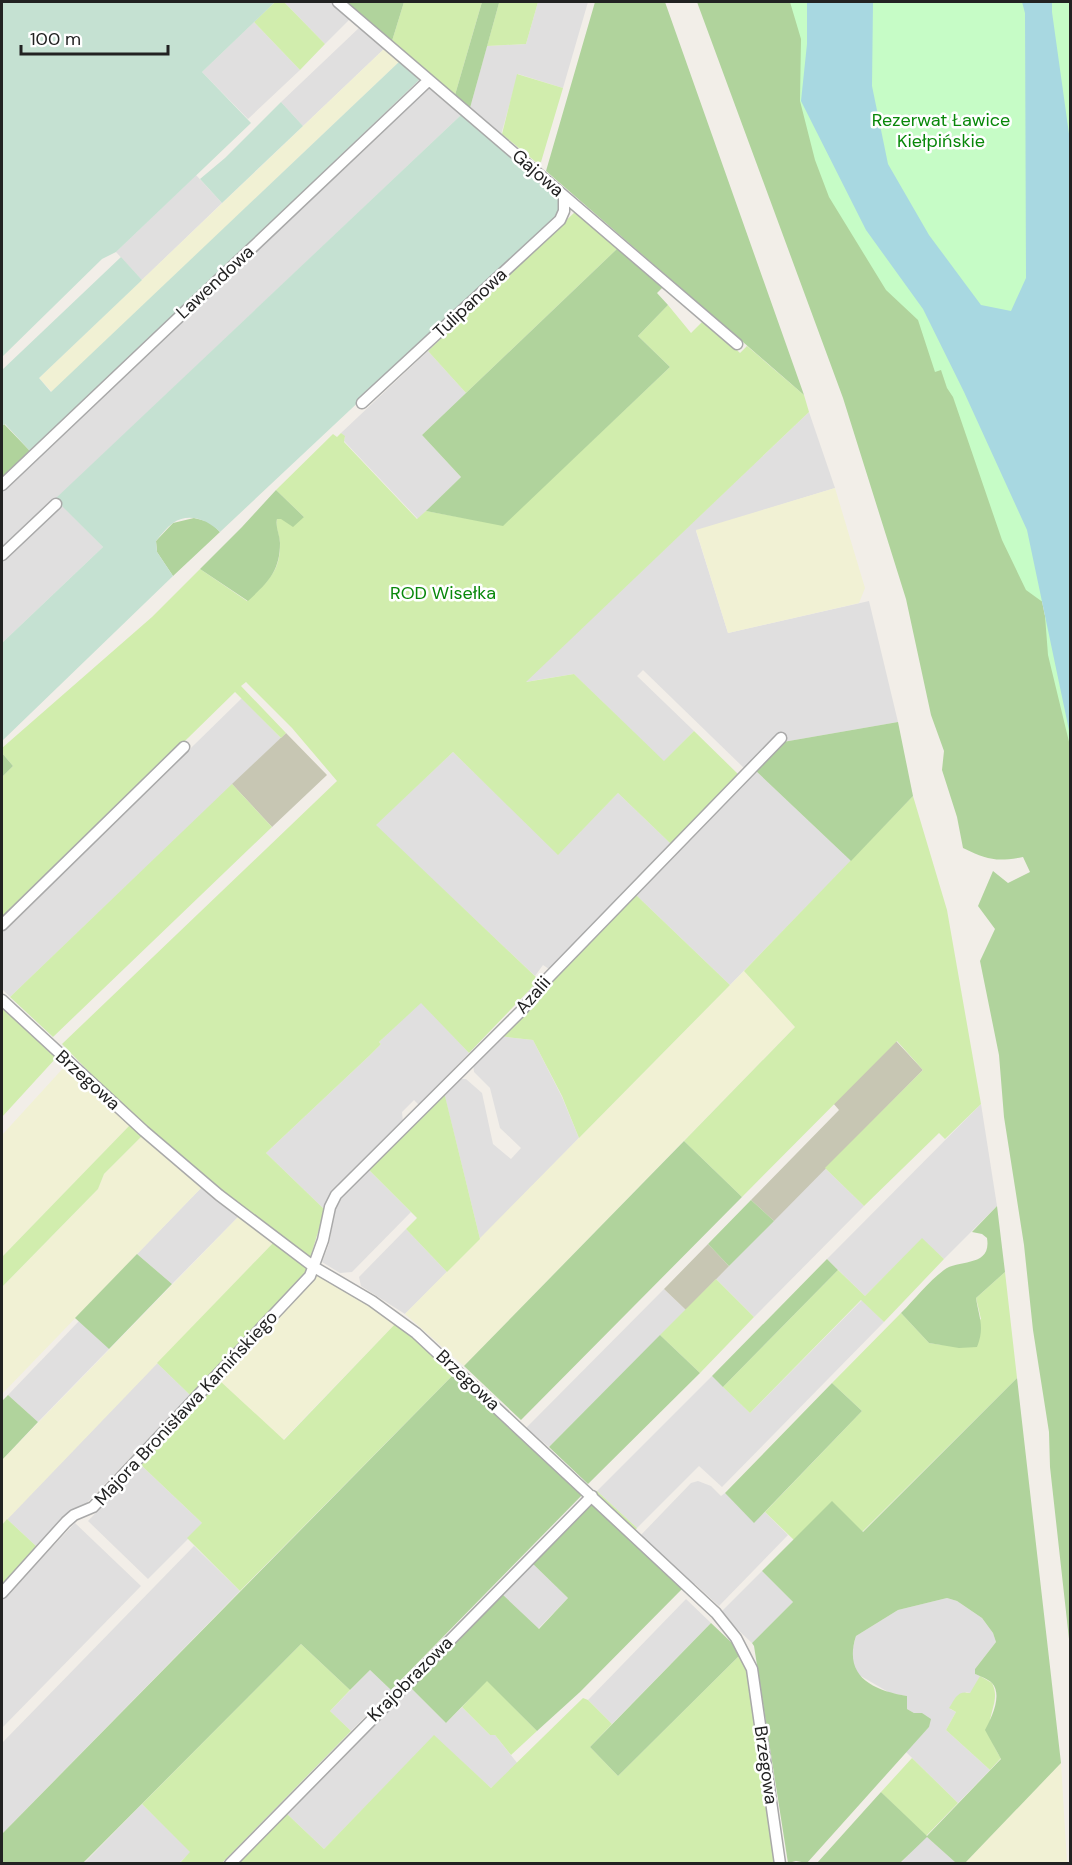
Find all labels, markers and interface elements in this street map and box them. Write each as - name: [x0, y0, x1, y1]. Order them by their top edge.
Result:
- scale bar: [21, 18, 168, 56]
- text: 100 m: [30, 27, 81, 51]
- park label: Rezerwat Ławice Kiełpińskie: [872, 108, 1010, 153]
- street label: Gajowa: [507, 144, 569, 202]
- street label: Lawendowa: [171, 240, 259, 324]
- street label: Tulipanowa: [428, 263, 512, 343]
- park label: ROD Wisełka: [390, 581, 496, 605]
- street label: Azalii: [510, 971, 556, 1019]
- street label: Brzegowa: [51, 1045, 125, 1115]
- street label: Majora Bronisława Kamińskiego: [89, 1305, 283, 1511]
- street label: Brzegowa: [431, 1344, 505, 1416]
- street label: Krajobrazowa: [362, 1631, 458, 1727]
- street label: Brzegowa: [749, 1724, 783, 1806]

